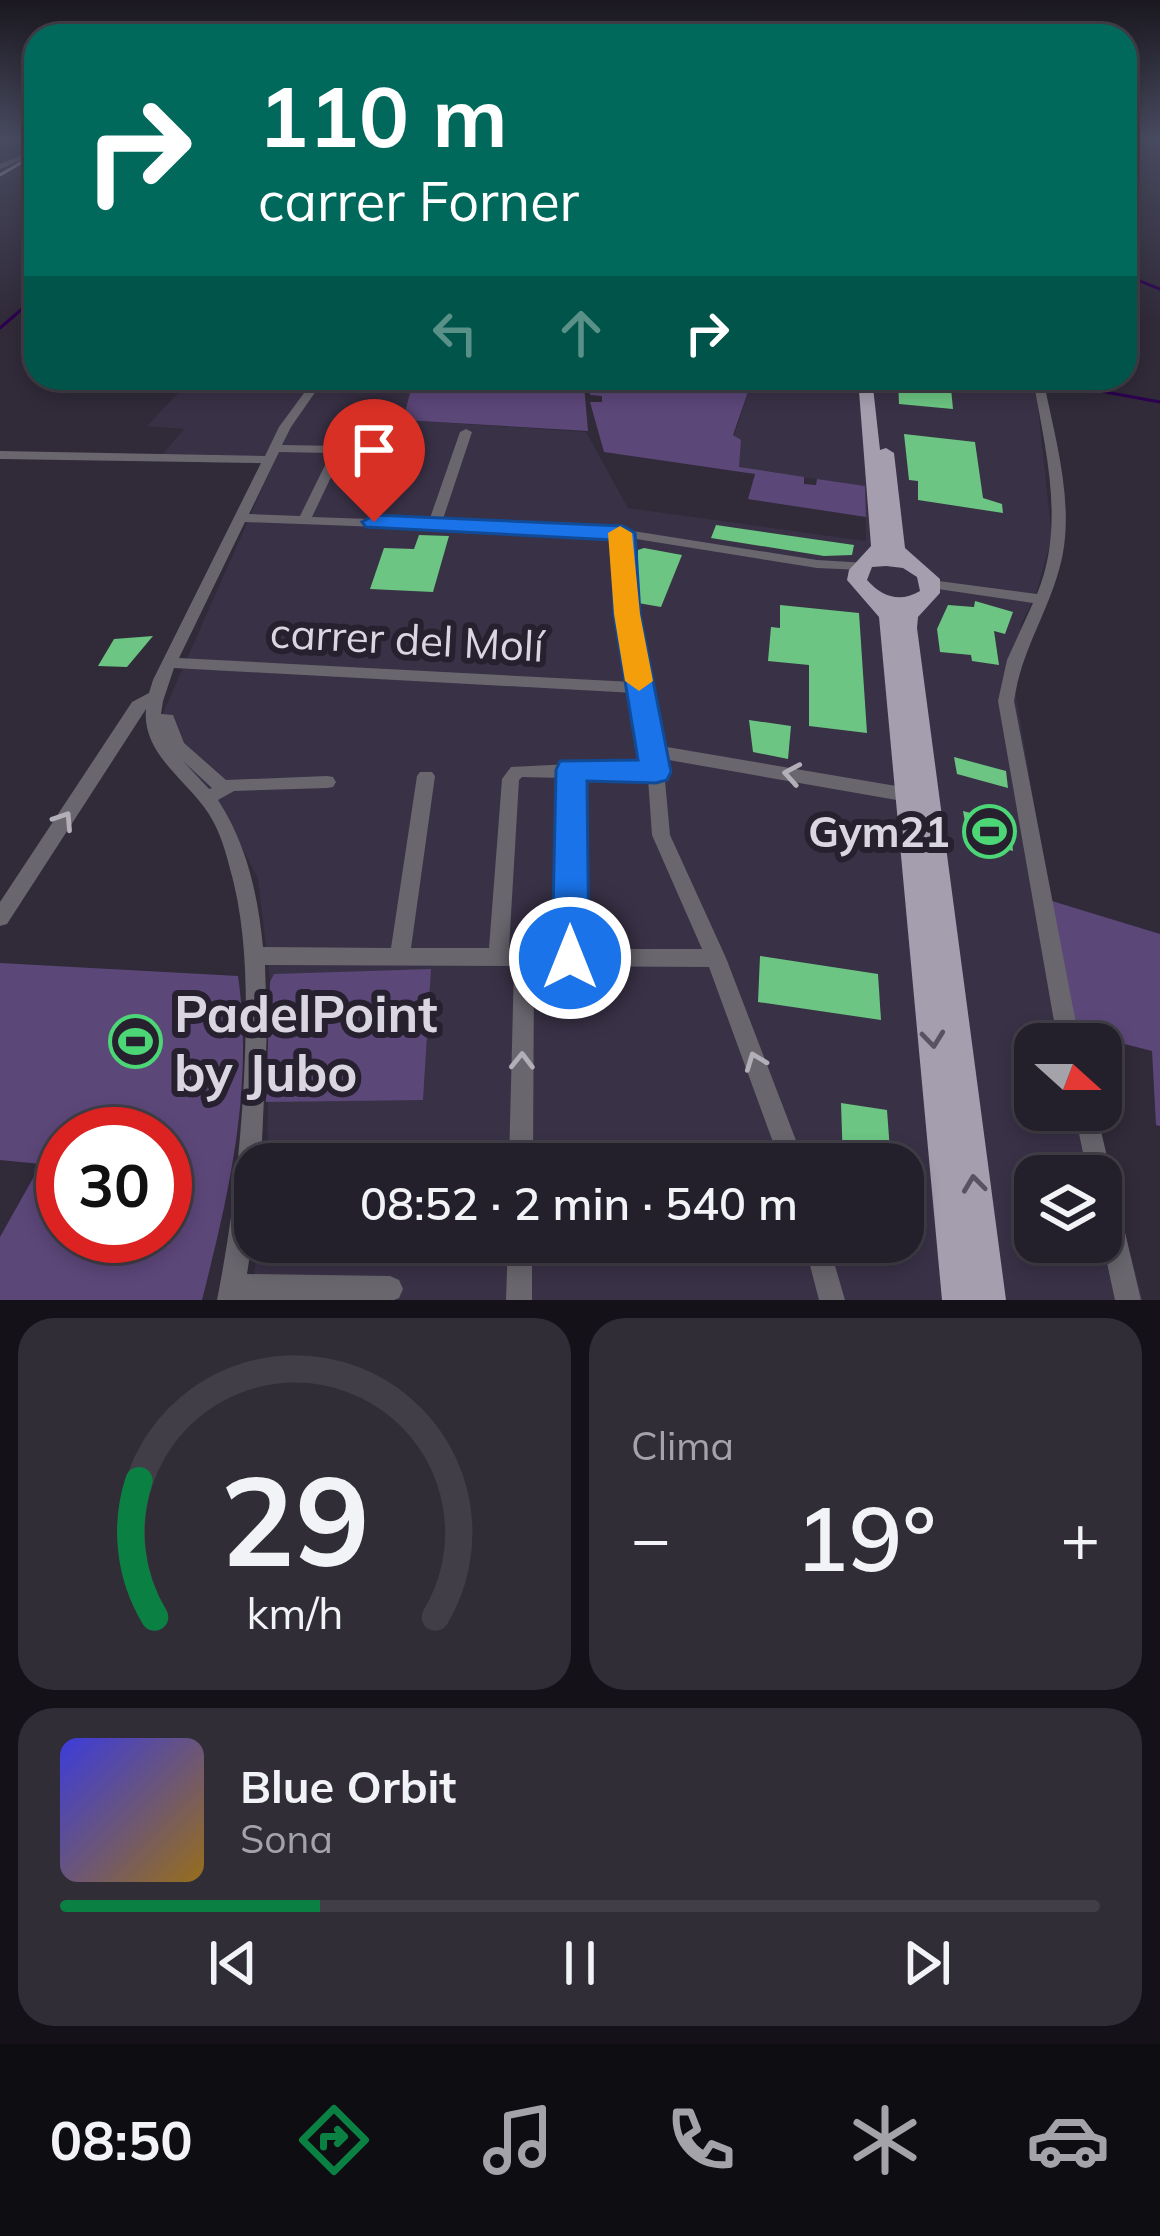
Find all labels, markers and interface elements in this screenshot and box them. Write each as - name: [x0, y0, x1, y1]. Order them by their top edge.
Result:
- text: 110 m: [258, 63, 508, 168]
- icon: right: [60, 72, 216, 228]
- text: carrer Forner: [258, 167, 579, 235]
- icon: left: [422, 300, 488, 366]
- icon: ahead: [548, 300, 614, 366]
- icon: right: [674, 300, 740, 366]
- pin: [323, 399, 425, 522]
- icon: arrive: [341, 417, 407, 483]
- street label: carrer del Molí: [269, 605, 547, 673]
- one-way arrow: [783, 762, 803, 788]
- sports icon: Gym21: [961, 803, 1017, 859]
- place label: Gym21: [808, 805, 950, 858]
- one-way arrow: [49, 811, 72, 833]
- position arrow: [507, 895, 633, 1021]
- place label: PadelPoint by Jubo: [174, 981, 438, 1104]
- sports icon: PadelPoint by Jubo: [107, 1014, 163, 1070]
- north arrow: [1014, 1023, 1122, 1131]
- map controls: [1014, 1023, 1122, 1263]
- one-way arrow: [920, 1029, 945, 1048]
- one-way arrow: [509, 1051, 535, 1070]
- one-way arrow: [744, 1052, 769, 1073]
- speed limit sign: 30: [36, 1107, 192, 1263]
- button: layers: [1014, 1155, 1122, 1263]
- one-way arrow: [961, 1174, 987, 1194]
- text: 08:52 · 2 min · 540 m: [360, 1175, 798, 1231]
- text: Clima: [631, 1421, 734, 1470]
- text: 29: [220, 1441, 369, 1597]
- text: 19°: [795, 1481, 936, 1594]
- text: −: [631, 1496, 671, 1579]
- text: +: [1060, 1496, 1100, 1579]
- text: km/h: [246, 1586, 343, 1640]
- text: Blue Orbit: [240, 1758, 456, 1814]
- text: Sona: [240, 1814, 333, 1863]
- icon: previous: [200, 1930, 266, 1996]
- icon: pause: [547, 1930, 613, 1996]
- icon: next: [894, 1930, 960, 1996]
- icon: directions: [292, 2098, 376, 2182]
- icon: music: [476, 2098, 560, 2182]
- icon: phone: [659, 2098, 743, 2182]
- icon: climate: [843, 2098, 927, 2182]
- icon: car: [1026, 2098, 1110, 2182]
- text: 08:50: [50, 2106, 193, 2174]

